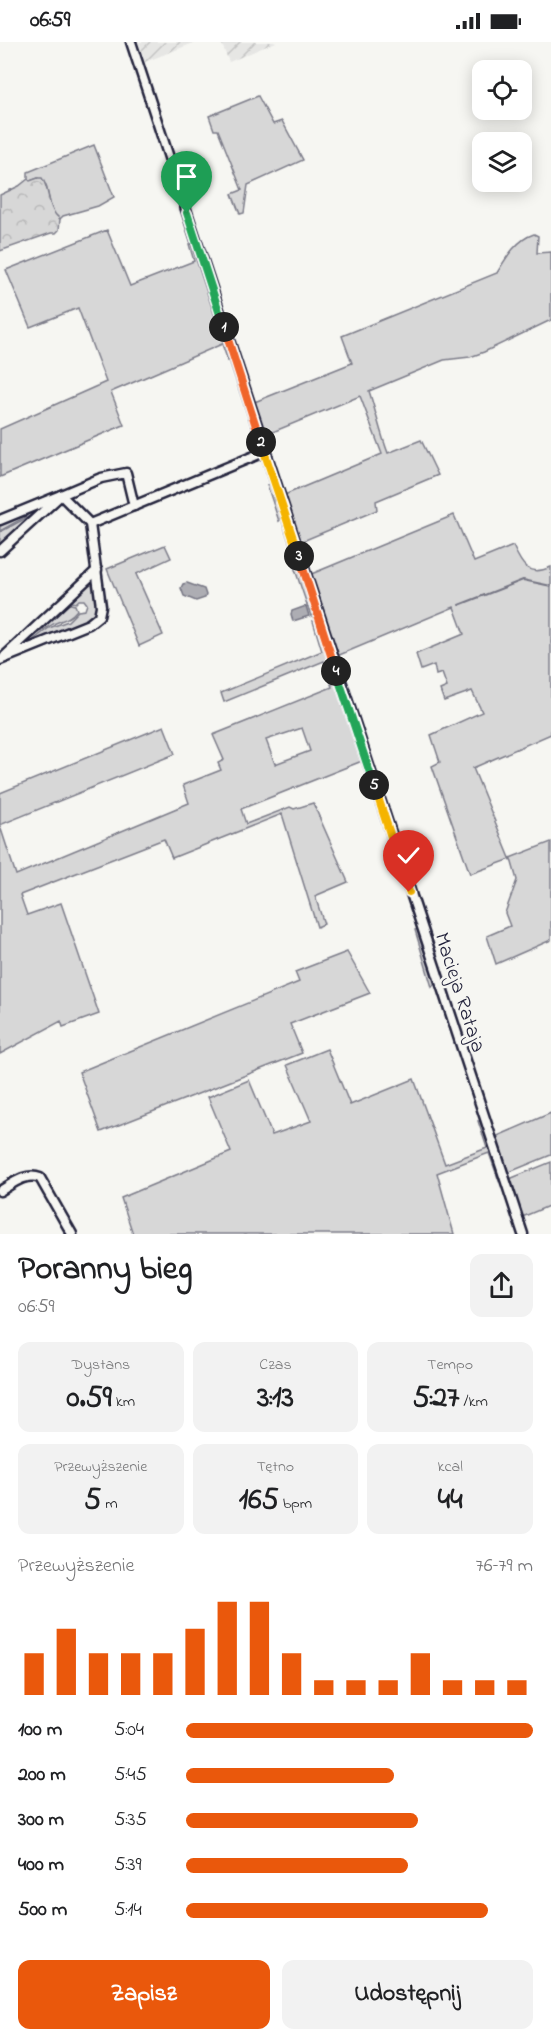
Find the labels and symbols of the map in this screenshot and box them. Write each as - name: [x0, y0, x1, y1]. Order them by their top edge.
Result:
- pin: [161, 151, 212, 213]
- pin: 1: [209, 312, 239, 342]
- pin: 2: [246, 427, 276, 457]
- pin: 3: [284, 541, 314, 571]
- pin: 4: [321, 656, 351, 686]
- pin: 5: [359, 770, 389, 800]
- pin: [383, 830, 434, 892]
- street label: Macieja Rataja: [426, 929, 493, 1056]

